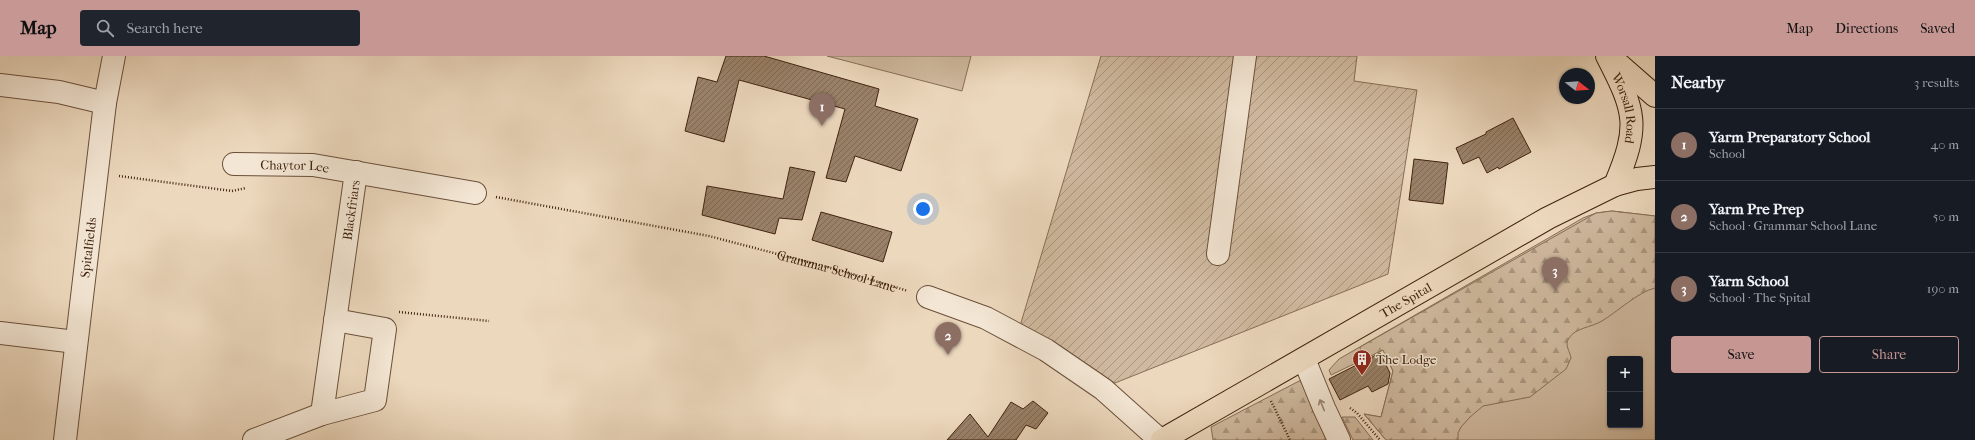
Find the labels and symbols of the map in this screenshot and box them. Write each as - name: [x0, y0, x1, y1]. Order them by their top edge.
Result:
- north arrow: [1559, 68, 1595, 104]
- street label: Worsall Road: [1608, 69, 1639, 146]
- pin: 1: [809, 93, 835, 126]
- street label: Chaytor Lee: [260, 157, 331, 176]
- street label: Blackfriars: [340, 179, 363, 241]
- your location: [913, 199, 933, 219]
- street label: Spitalfields: [77, 216, 99, 278]
- street label: Grammar School Lane: [775, 247, 899, 295]
- pin: 3: [1542, 257, 1568, 290]
- street label: The Spital: [1377, 279, 1435, 321]
- pin: 2: [935, 322, 961, 355]
- building icon: The Lodge: [1351, 348, 1373, 376]
- place label: The Lodge: [1376, 352, 1437, 367]
- one-way arrow: [1318, 399, 1326, 411]

